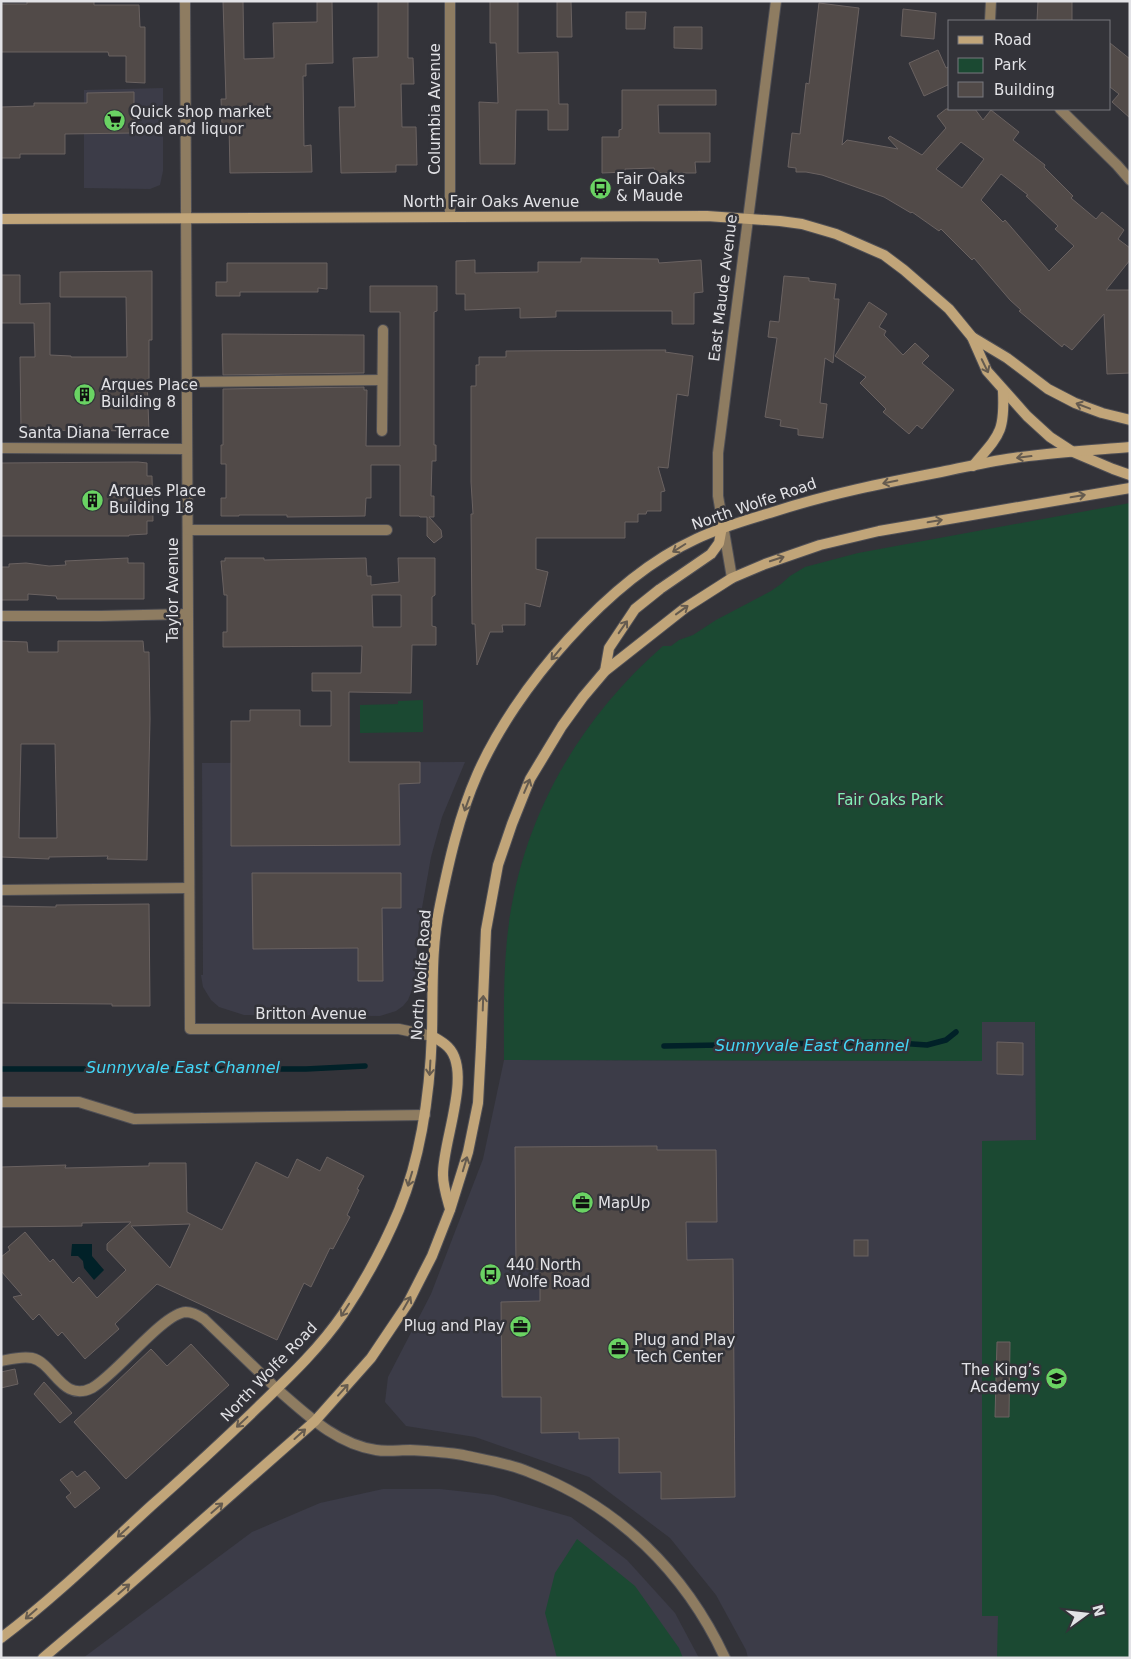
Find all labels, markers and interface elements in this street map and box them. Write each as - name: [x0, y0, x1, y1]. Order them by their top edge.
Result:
- legend: [948, 20, 1111, 110]
- text: Road: [994, 31, 1032, 49]
- street label: Columbia Avenue: [426, 43, 444, 175]
- text: Park: [994, 56, 1027, 74]
- text: Building: [994, 81, 1055, 99]
- place label: Quick shop market food and liquor: [130, 103, 271, 138]
- supermarket icon: Quick shop market food and liquor: [102, 109, 126, 133]
- place label: Fair Oaks & Maude: [616, 170, 685, 205]
- bus stop icon: Fair Oaks & Maude: [588, 176, 612, 200]
- street label: North Fair Oaks Avenue: [403, 193, 579, 211]
- street label: East Maude Avenue: [705, 213, 741, 363]
- one-way arrow: [980, 358, 990, 373]
- place label: Arques Place Building 8: [101, 376, 198, 411]
- building icon: Arques Place Building 8: [73, 382, 97, 406]
- one-way arrow: [1076, 401, 1091, 410]
- street label: Santa Diana Terrace: [18, 424, 170, 442]
- one-way arrow: [1016, 452, 1032, 462]
- street label: North Wolfe Road: [689, 474, 819, 534]
- one-way arrow: [883, 478, 899, 487]
- place label: Arques Place Building 18: [109, 482, 206, 517]
- building icon: Arques Place Building 18: [81, 488, 105, 512]
- one-way arrow: [1070, 491, 1086, 501]
- one-way arrow: [927, 516, 943, 526]
- street label: Taylor Avenue: [164, 538, 182, 643]
- one-way arrow: [672, 544, 686, 554]
- one-way arrow: [769, 554, 785, 564]
- one-way arrow: [675, 605, 689, 615]
- one-way arrow: [618, 620, 628, 634]
- one-way arrow: [551, 647, 562, 660]
- one-way arrow: [523, 779, 533, 794]
- park label: Fair Oaks Park: [837, 791, 943, 809]
- one-way arrow: [461, 796, 471, 812]
- street label: North Wolfe Road: [407, 909, 435, 1041]
- one-way arrow: [478, 995, 488, 1011]
- street label: Britton Avenue: [255, 1005, 367, 1023]
- water label: Sunnyvale East Channel: [715, 1036, 910, 1055]
- water label: Sunnyvale East Channel: [86, 1058, 281, 1077]
- one-way arrow: [425, 1059, 434, 1075]
- one-way arrow: [460, 1156, 470, 1172]
- one-way arrow: [404, 1171, 414, 1187]
- office icon: MapUp: [570, 1191, 594, 1215]
- place label: MapUp: [598, 1194, 650, 1212]
- place label: 440 North Wolfe Road: [506, 1256, 590, 1291]
- bus stop icon: 440 North Wolfe Road: [478, 1262, 502, 1286]
- one-way arrow: [403, 1297, 413, 1311]
- one-way arrow: [340, 1303, 350, 1317]
- office icon: Plug and Play: [509, 1314, 533, 1338]
- place label: Plug and Play: [404, 1317, 505, 1335]
- street label: North Wolfe Road: [217, 1319, 321, 1425]
- place label: Plug and Play Tech Center: [633, 1331, 735, 1366]
- office icon: Plug and Play Tech Center: [606, 1337, 630, 1361]
- place label: The King’s Academy: [961, 1361, 1040, 1396]
- school or university icon: The King’s Academy: [1044, 1367, 1068, 1391]
- one-way arrow: [337, 1384, 349, 1397]
- one-way arrow: [236, 1416, 248, 1428]
- one-way arrow: [294, 1429, 307, 1440]
- one-way arrow: [211, 1502, 224, 1514]
- one-way arrow: [116, 1527, 129, 1538]
- one-way arrow: [117, 1584, 130, 1595]
- north arrow: [1061, 1589, 1111, 1639]
- text: N: [1089, 1603, 1108, 1618]
- one-way arrow: [25, 1608, 38, 1619]

